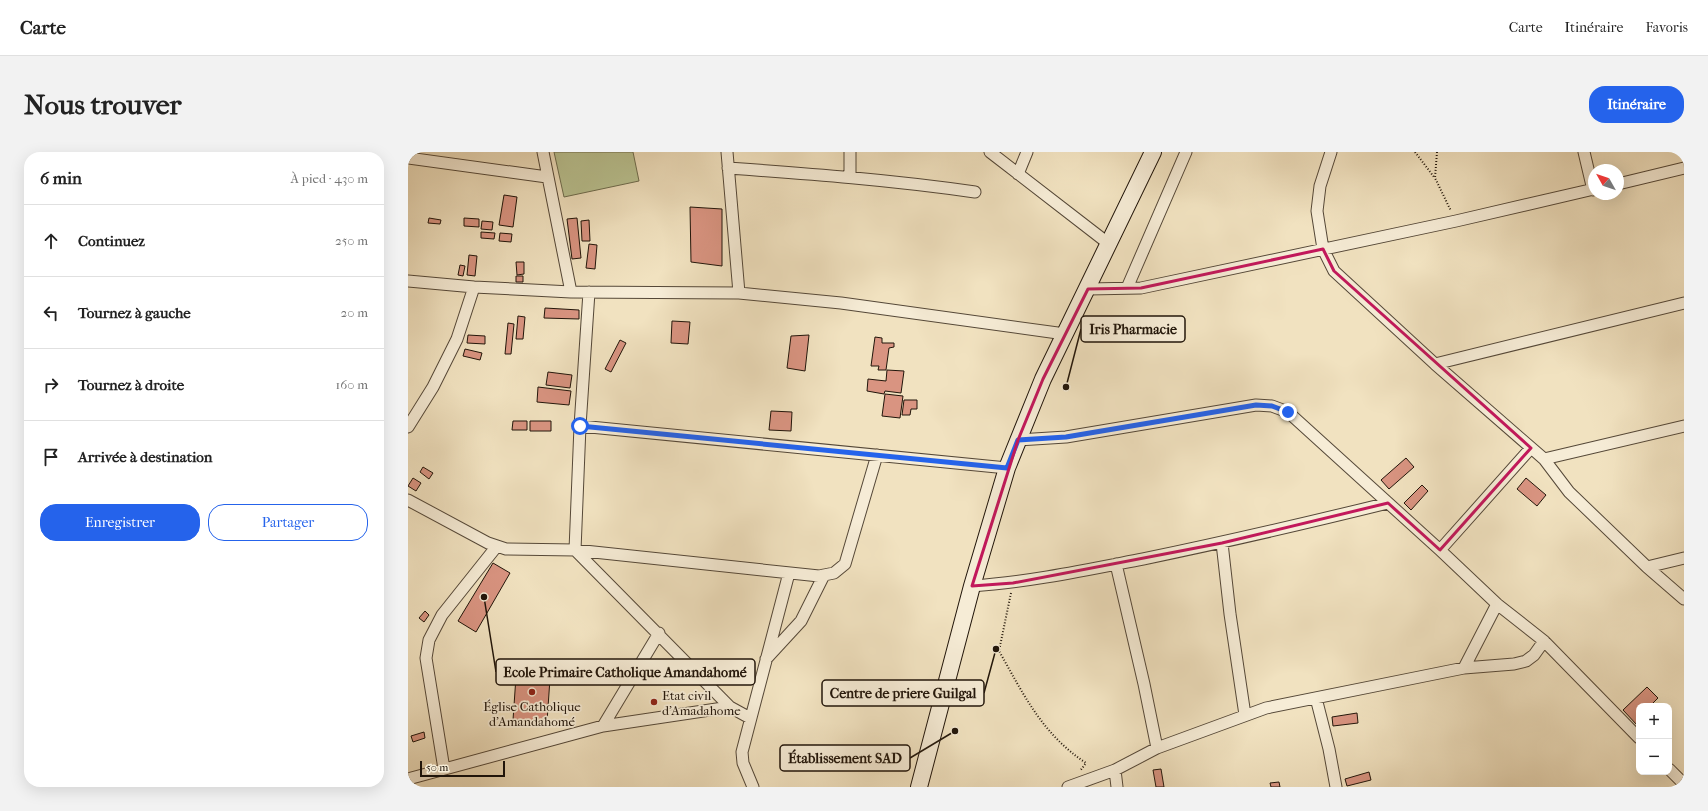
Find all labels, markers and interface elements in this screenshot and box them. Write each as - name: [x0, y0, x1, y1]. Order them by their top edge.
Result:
- text: Carte: [20, 17, 66, 39]
- text: Carte: [1509, 19, 1543, 36]
- text: Itinéraire: [1565, 19, 1623, 36]
- text: Favoris: [1645, 19, 1688, 36]
- button: Itinéraire: [1589, 86, 1684, 123]
- text: Nous trouver: [24, 88, 181, 121]
- north arrow: [1588, 164, 1624, 200]
- text: 6 min: [40, 168, 82, 188]
- text: À pied · 430 m: [291, 171, 368, 186]
- icon: ahead: [40, 230, 62, 252]
- text: Continuez: [78, 232, 145, 250]
- text: 250 m: [335, 233, 368, 248]
- icon: left: [40, 302, 62, 324]
- text: Tournez à gauche: [78, 304, 191, 322]
- text: 20 m: [341, 305, 368, 320]
- callout: Iris Pharmacie: [1081, 316, 1185, 342]
- text: Iris Pharmacie: [1089, 321, 1177, 338]
- icon: right: [40, 374, 62, 396]
- text: Tournez à droite: [78, 376, 184, 394]
- text: 160 m: [336, 377, 368, 392]
- route end: [1279, 403, 1297, 421]
- route start: [571, 417, 589, 435]
- icon: arrive: [40, 446, 62, 468]
- text: Arrivée à destination: [78, 448, 213, 466]
- button: Enregistrer: [40, 504, 200, 541]
- button: Partager: [208, 504, 368, 541]
- callout: Ecole Primaire Catholique Amandahomé: [496, 659, 755, 685]
- text: Ecole Primaire Catholique Amandahomé: [503, 664, 747, 681]
- callout: Centre de priere Guilgal: [822, 680, 984, 706]
- text: Centre de priere Guilgal: [830, 685, 976, 702]
- marker: Église Catholique d'Amandahomé: [527, 687, 537, 697]
- place label: Etat civil d'Amadahome: [662, 688, 741, 718]
- marker: Etat civil d'Amadahome: [649, 697, 659, 707]
- place label: Église Catholique d'Amandahomé: [483, 699, 581, 729]
- map controls: [1636, 703, 1672, 775]
- button: +: [1636, 703, 1672, 739]
- button: −: [1636, 739, 1672, 775]
- callout: Établissement SAD: [780, 745, 910, 771]
- text: Établissement SAD: [788, 749, 902, 767]
- scale bar: [420, 759, 505, 778]
- text: 50 m: [426, 761, 448, 774]

